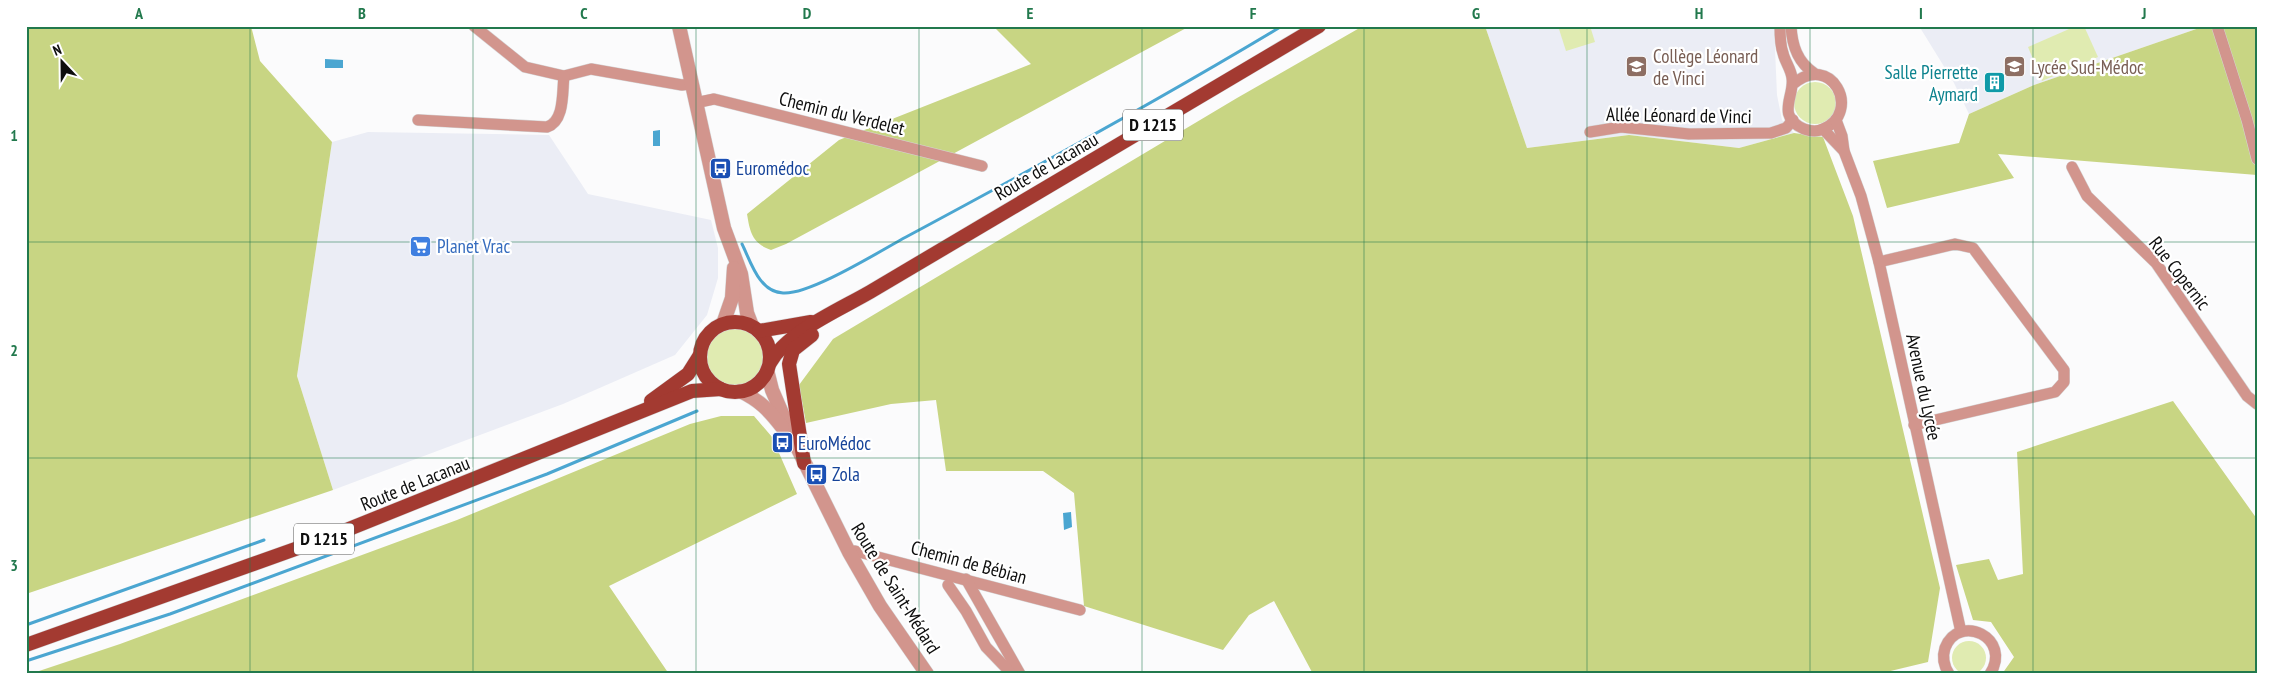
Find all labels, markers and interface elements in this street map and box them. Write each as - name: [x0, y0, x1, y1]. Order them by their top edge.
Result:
- text: A: [134, 3, 144, 23]
- text: B: [358, 3, 366, 23]
- text: C: [580, 3, 588, 23]
- text: D: [803, 3, 812, 23]
- text: E: [1027, 3, 1034, 23]
- text: F: [1250, 3, 1257, 23]
- text: G: [1472, 3, 1480, 23]
- text: H: [1695, 3, 1703, 23]
- text: I: [1919, 3, 1923, 23]
- text: J: [2141, 3, 2146, 23]
- north arrow: [38, 38, 88, 88]
- text: N: [50, 40, 64, 60]
- place label: Collège Léonard de Vinci: [1653, 44, 1758, 90]
- school or university icon: Collège Léonard de Vinci: [1625, 55, 1649, 79]
- school or university icon: Lycée Sud-Médoc: [2003, 55, 2027, 79]
- place label: Lycée Sud-Médoc: [2031, 55, 2144, 79]
- place label: Salle Pierrette Aymard: [1885, 60, 1978, 106]
- building icon: Salle Pierrette Aymard: [1982, 71, 2006, 95]
- street label: Chemin du Verdelet: [777, 86, 908, 140]
- street label: Allée Léonard de Vinci: [1606, 102, 1752, 128]
- road number: D 1215: [1123, 110, 1183, 140]
- text: 1: [10, 125, 18, 145]
- street label: Route de Lacanau: [990, 127, 1102, 205]
- bus stop icon: Euromédoc: [708, 156, 732, 180]
- place label: Euromédoc: [736, 156, 809, 180]
- street label: Rue Copernic: [2144, 232, 2216, 315]
- supermarket icon: Planet Vrac: [409, 234, 433, 258]
- place label: Planet Vrac: [437, 234, 510, 258]
- street label: Avenue du Lycée: [1901, 332, 1947, 443]
- text: 2: [10, 340, 18, 360]
- bus stop icon: EuroMédoc: [770, 431, 794, 455]
- place label: EuroMédoc: [798, 431, 871, 455]
- street label: Route de Lacanau: [357, 450, 473, 516]
- bus stop icon: Zola: [804, 462, 828, 486]
- place label: Zola: [832, 462, 860, 486]
- street label: Route de Saint-Médard: [846, 518, 946, 658]
- road number: D 1215: [294, 524, 354, 554]
- street label: Chemin de Bébian: [908, 535, 1030, 589]
- text: 3: [10, 555, 18, 575]

